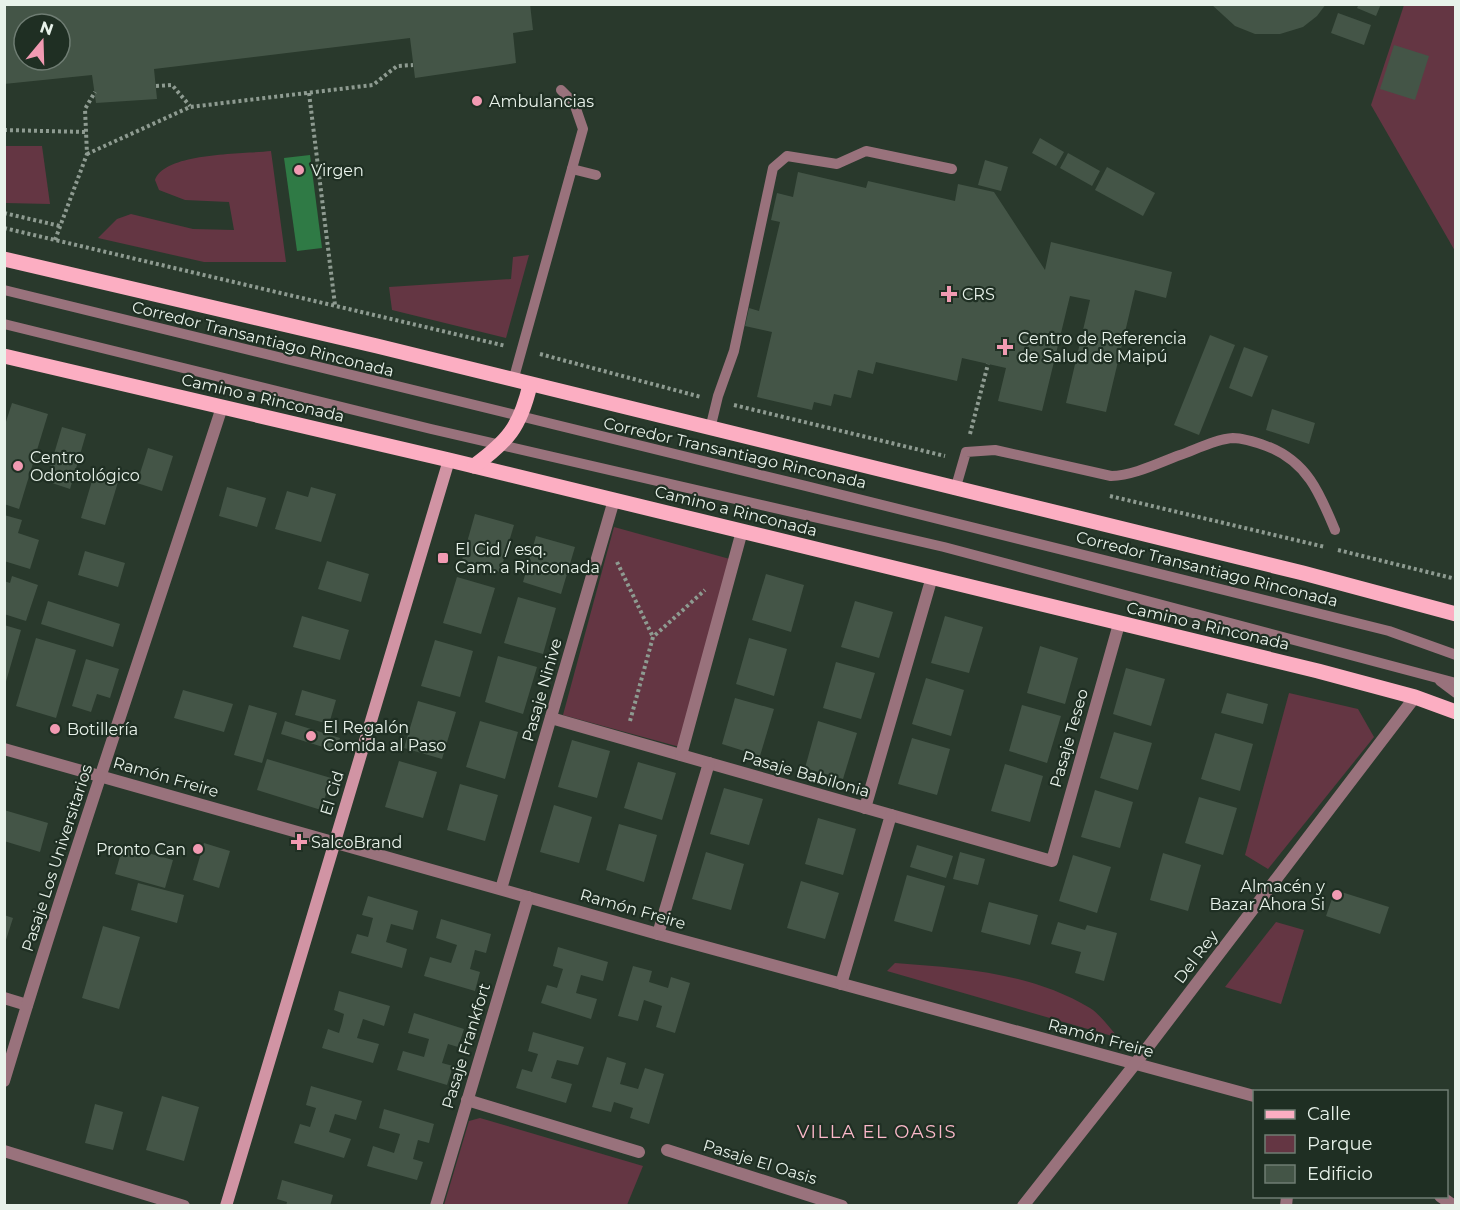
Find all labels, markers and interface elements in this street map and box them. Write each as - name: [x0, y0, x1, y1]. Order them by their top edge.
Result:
- north arrow: [12, 12, 72, 72]
- text: N: [38, 17, 56, 39]
- place label: Ambulancias: [489, 92, 594, 111]
- marker: Ambulancias: [470, 94, 484, 108]
- place label: Virgen: [311, 161, 364, 180]
- marker: Virgen: [292, 163, 306, 177]
- marker: CRS: [940, 285, 958, 303]
- place label: CRS: [962, 285, 995, 304]
- street label: Corredor Transantiago Rinconada: [130, 297, 396, 381]
- place label: Centro de Referencia de Salud de Maipú: [1018, 329, 1187, 366]
- marker: Centro de Referencia de Salud de Maipú: [996, 338, 1014, 356]
- street label: Camino a Rinconada: [180, 370, 346, 426]
- street label: Corredor Transantiago Rinconada: [602, 413, 868, 493]
- place label: Centro Odontológico: [30, 448, 140, 485]
- marker: Centro Odontológico: [11, 459, 25, 473]
- street label: Camino a Rinconada: [653, 482, 819, 540]
- street label: Corredor Transantiago Rinconada: [1074, 527, 1340, 611]
- place label: El Cid / esq. Cam. a Rinconada: [455, 540, 600, 577]
- marker: El Cid / esq. Cam. a Rinconada: [436, 551, 450, 565]
- street label: Camino a Rinconada: [1125, 598, 1291, 654]
- street label: Pasaje Ninive: [518, 636, 566, 744]
- street label: Pasaje Teseo: [1046, 687, 1092, 789]
- place label: El Regalón Comida al Paso: [323, 718, 446, 755]
- place label: Botillería: [67, 720, 138, 739]
- marker: Botillería: [48, 722, 62, 736]
- marker: El Regalón Comida al Paso: [304, 729, 318, 743]
- street label: Pasaje Babilonia: [740, 747, 872, 801]
- street label: Ramón Freire: [111, 753, 221, 801]
- street label: Pasaje Los Universitarios: [18, 762, 96, 954]
- street label: El Cid: [316, 768, 348, 818]
- place label: SalcoBrand: [311, 833, 402, 852]
- marker: SalcoBrand: [292, 835, 306, 849]
- place label: Pronto Can: [96, 840, 186, 859]
- marker: Pronto Can: [191, 842, 205, 856]
- place label: Almacén y Bazar Ahora Si: [1209, 877, 1325, 914]
- street label: Ramón Freire: [578, 885, 688, 933]
- marker: Almacén y Bazar Ahora Si: [1330, 888, 1344, 902]
- street label: Del Rey: [1170, 927, 1222, 987]
- street label: Pasaje Frankfort: [438, 980, 494, 1111]
- street label: Ramón Freire: [1046, 1015, 1156, 1061]
- legend: [1253, 1090, 1448, 1198]
- text: Calle: [1307, 1103, 1351, 1125]
- district label: VILLA EL OASIS: [797, 1121, 957, 1143]
- text: Parque: [1307, 1133, 1373, 1155]
- street label: Pasaje El Oasis: [701, 1136, 819, 1188]
- text: Edificio: [1307, 1163, 1373, 1185]

